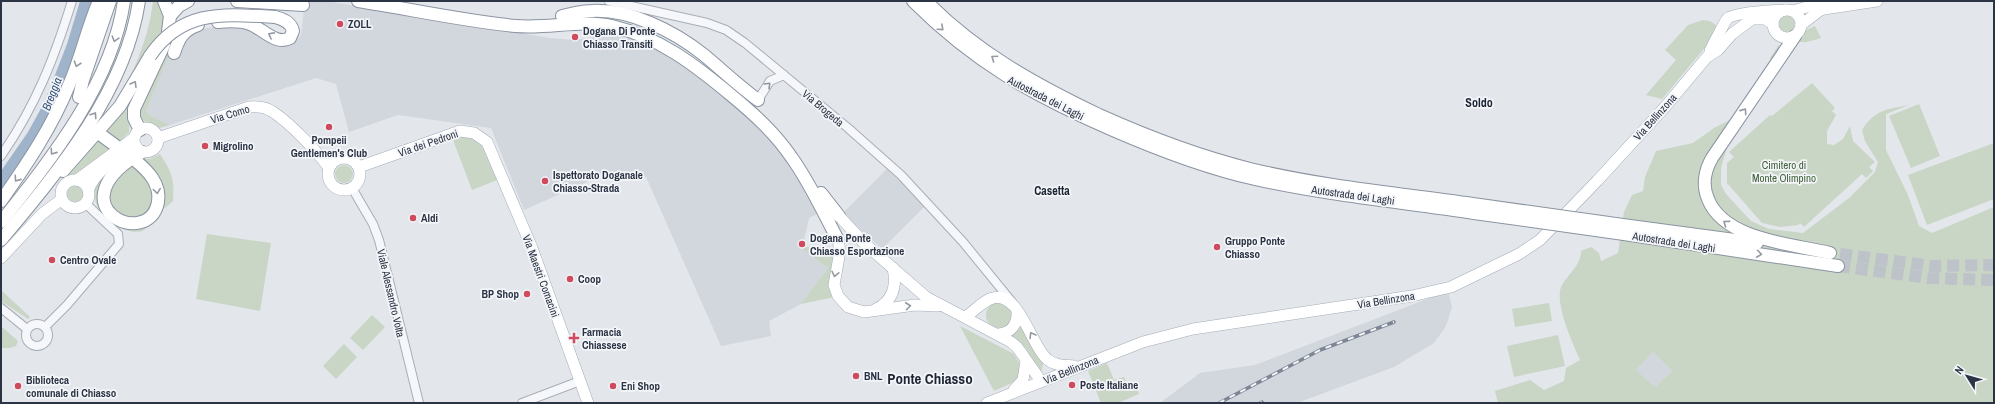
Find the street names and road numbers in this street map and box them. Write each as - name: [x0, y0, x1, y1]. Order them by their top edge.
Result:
- street label: Autostrada dei Laghi: [1005, 72, 1086, 123]
- street label: Via Brogeda: [799, 87, 847, 129]
- street label: Via Bellinzona: [1630, 91, 1680, 143]
- street label: Via Como: [209, 101, 251, 127]
- street label: Via dei Pedroni: [396, 126, 460, 160]
- street label: Autostrada dei Laghi: [1310, 182, 1395, 208]
- street label: Autostrada dei Laghi: [1631, 228, 1716, 255]
- street label: Via Maestri Comacini: [520, 233, 562, 319]
- street label: Viale Alessandro Volta: [374, 248, 408, 338]
- street label: Via Bellinzona: [1356, 289, 1416, 311]
- street label: Via Bellinzona: [1041, 353, 1101, 387]

